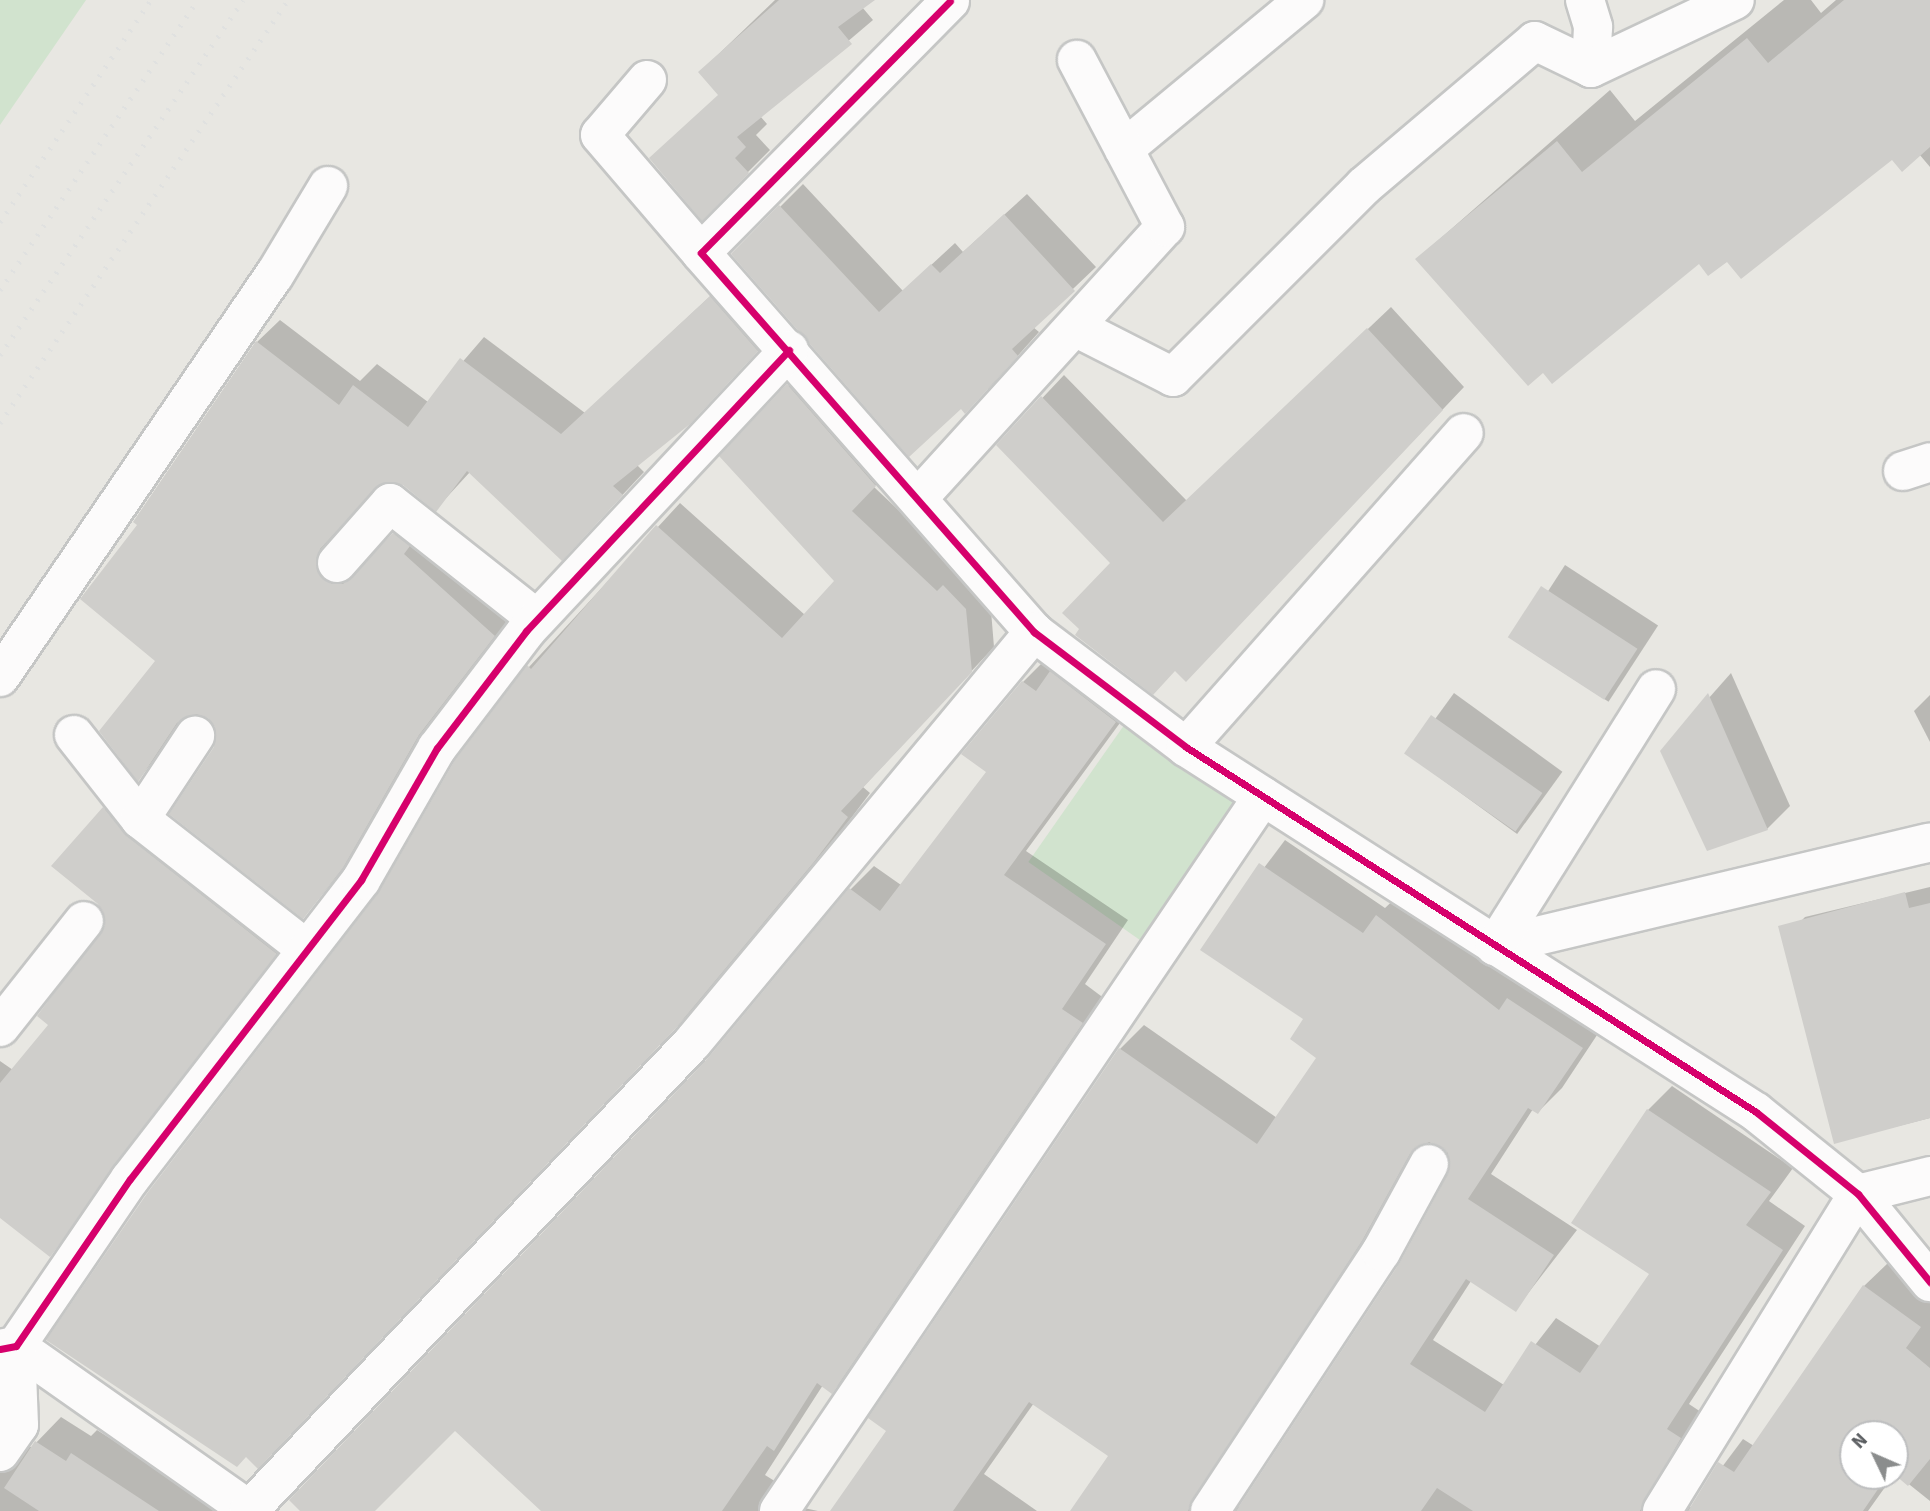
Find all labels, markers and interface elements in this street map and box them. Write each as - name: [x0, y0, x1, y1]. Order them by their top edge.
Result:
- north arrow: [1839, 1420, 1909, 1490]
- text: N: [1846, 1428, 1874, 1455]

